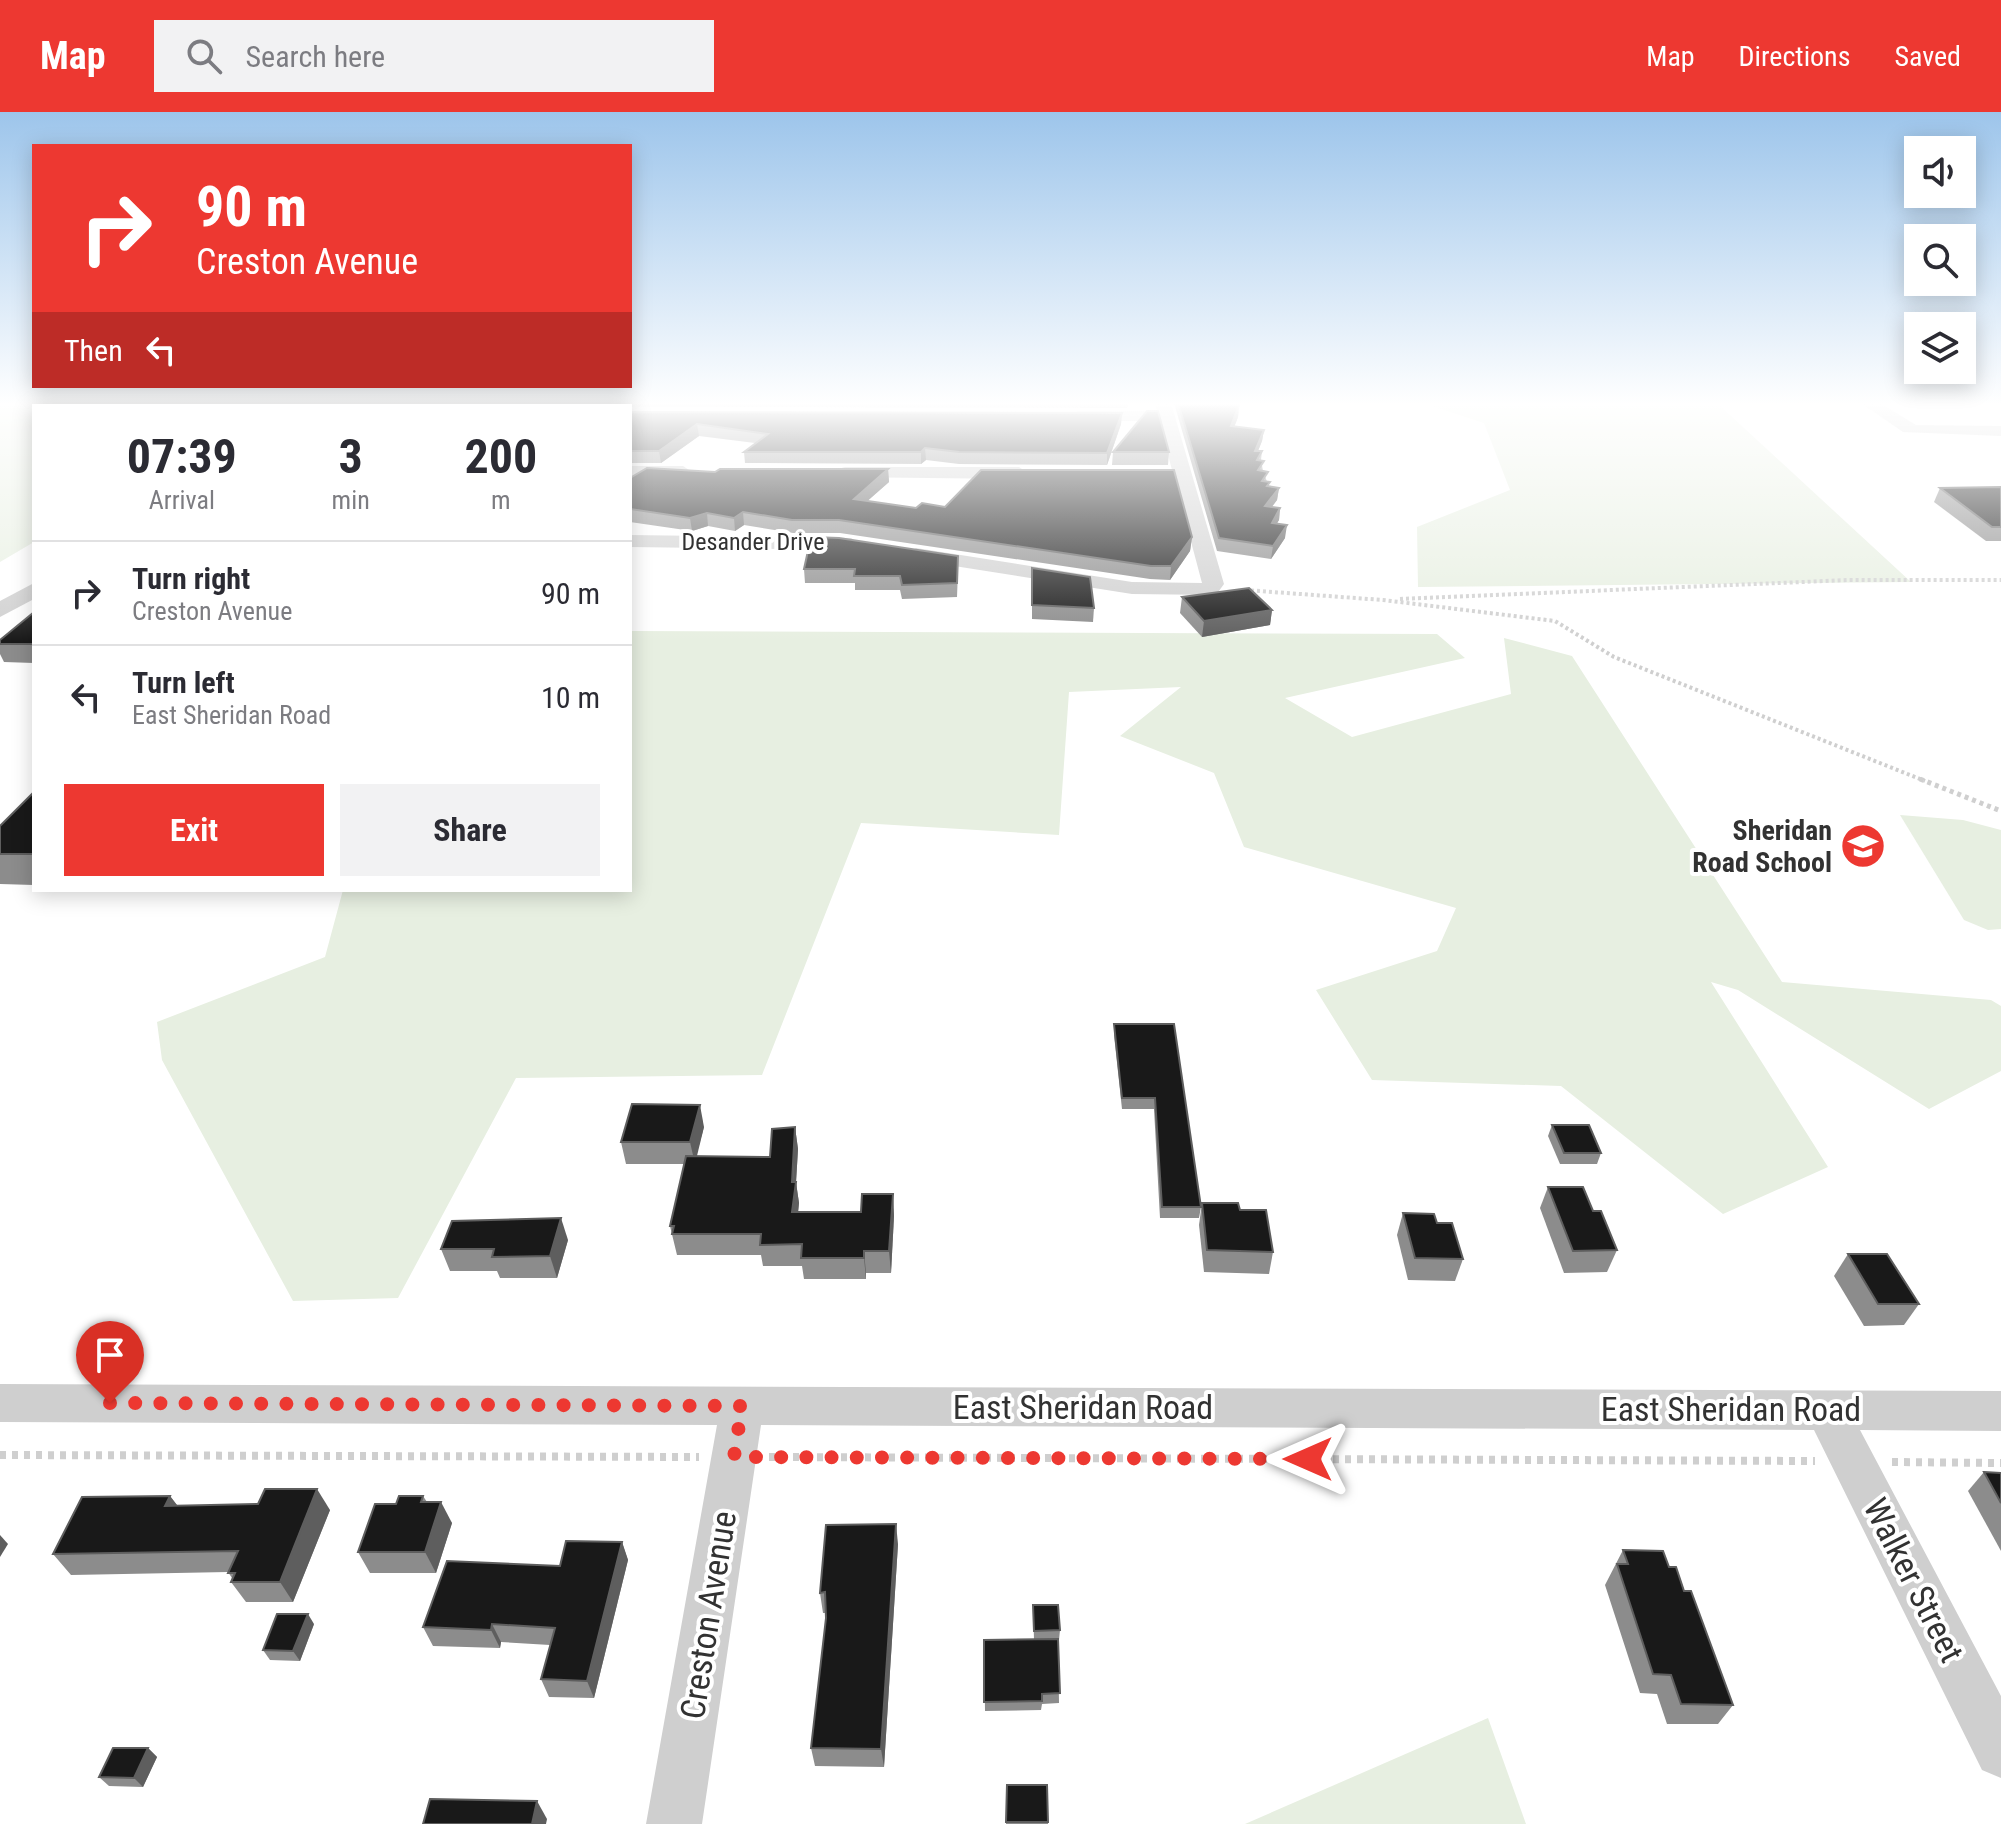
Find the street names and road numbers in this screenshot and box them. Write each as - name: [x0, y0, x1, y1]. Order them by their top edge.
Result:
- street label: Desander Drive: [682, 528, 824, 556]
- street label: East Sheridan Road: [953, 1387, 1213, 1427]
- street label: East Sheridan Road: [1601, 1389, 1861, 1429]
- street label: Walker Street: [1856, 1492, 1972, 1668]
- street label: Creston Avenue: [672, 1508, 744, 1722]

